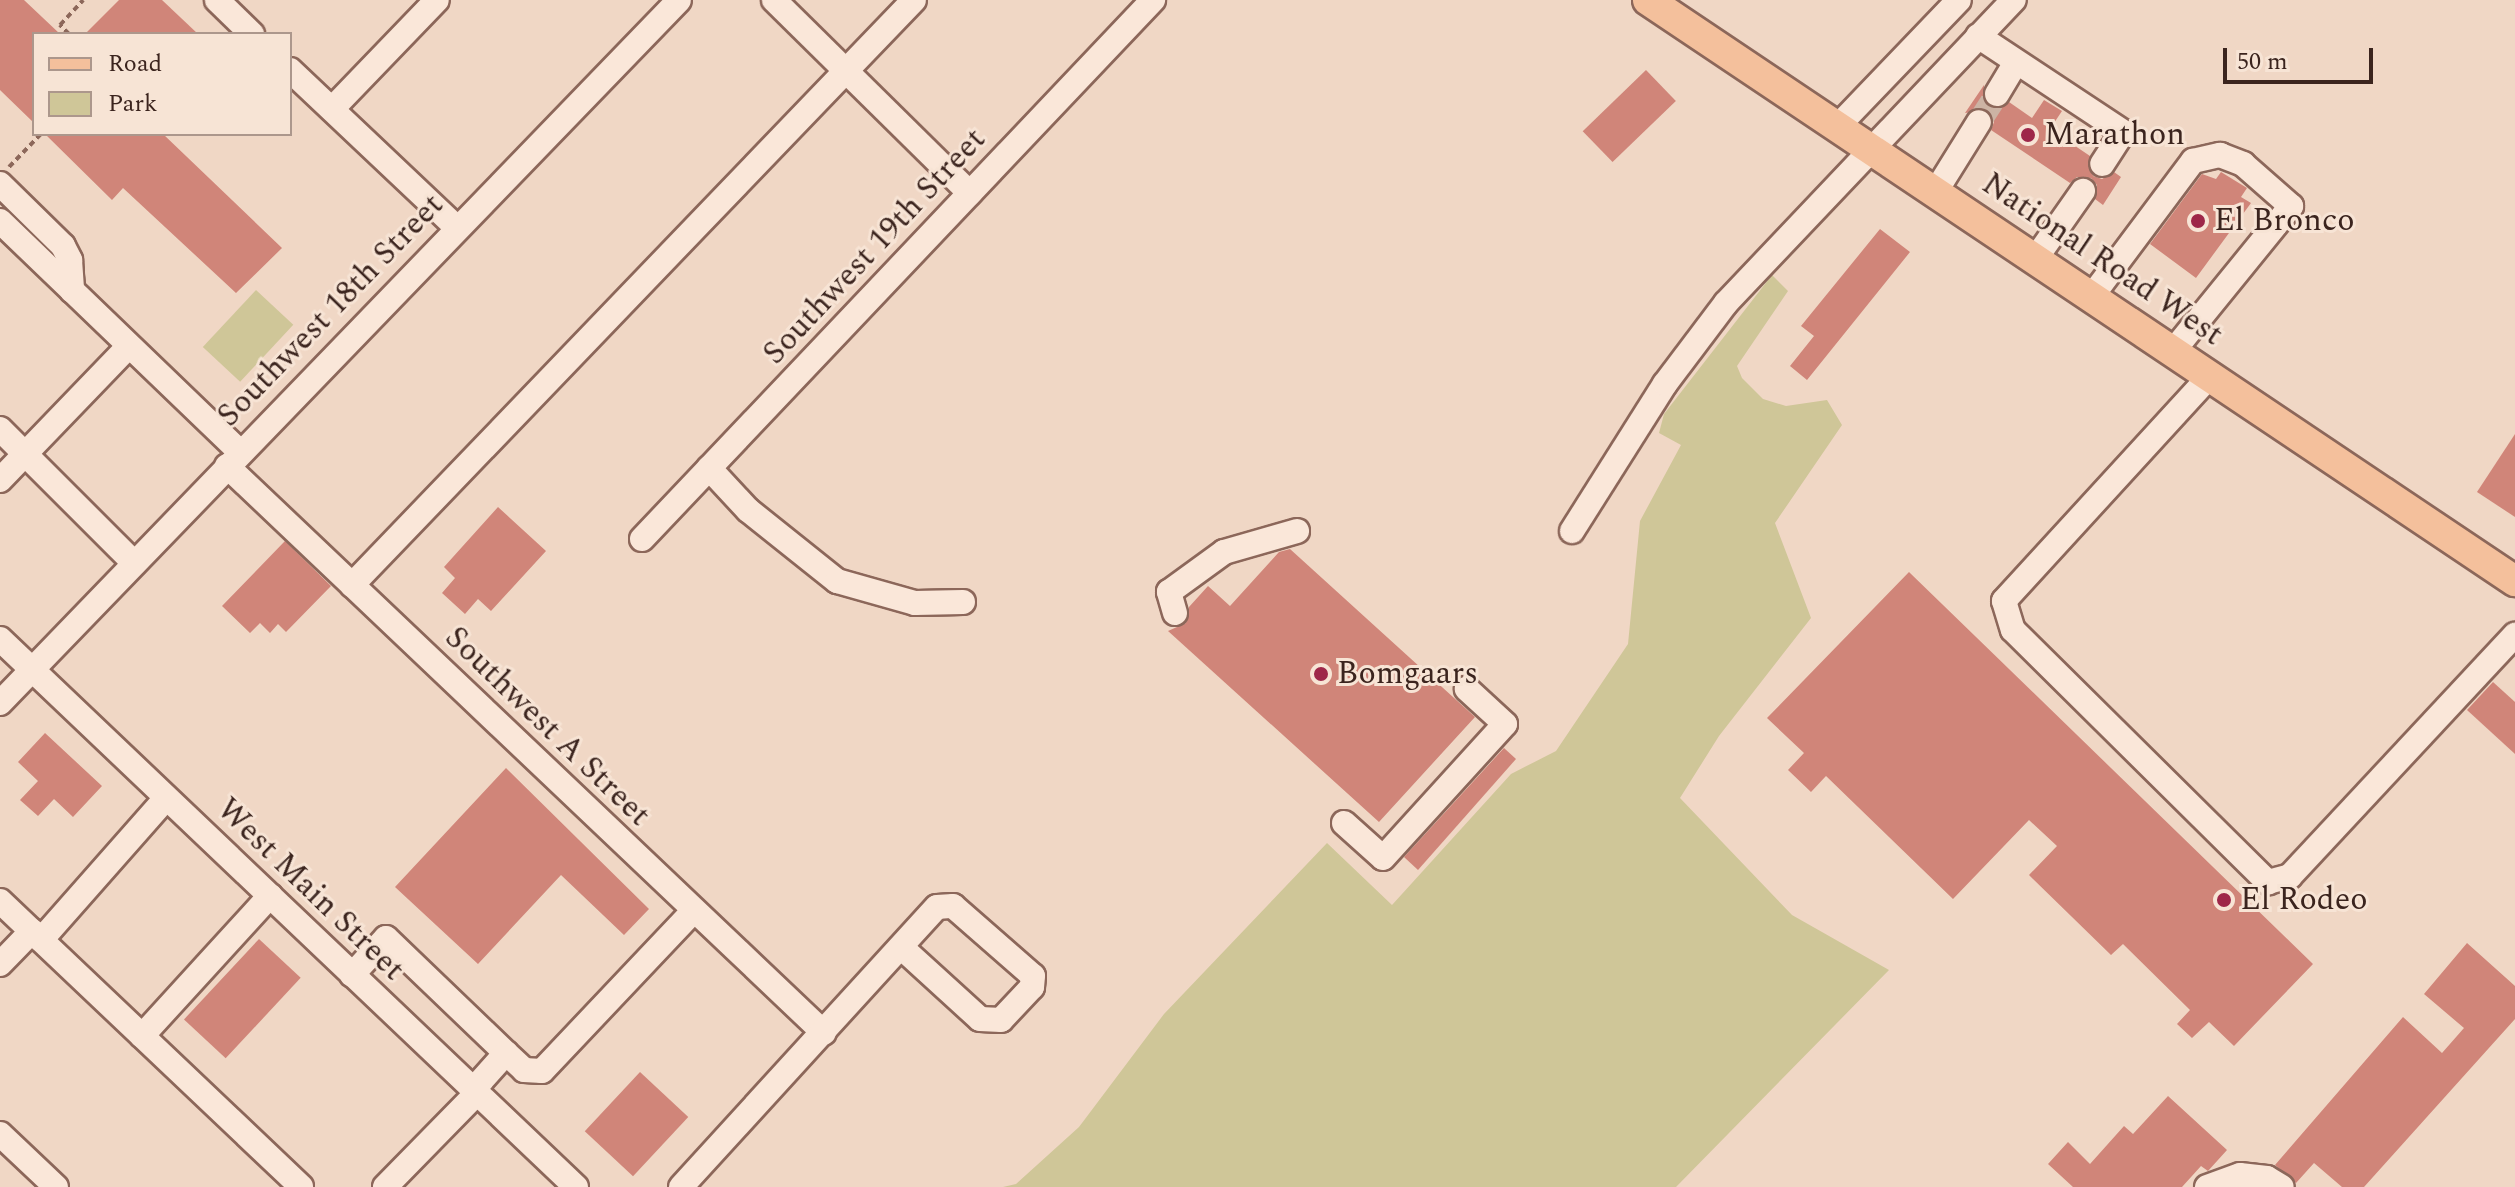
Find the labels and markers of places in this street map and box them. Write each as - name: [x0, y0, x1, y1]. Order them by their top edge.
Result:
- place label: Marathon: [2044, 116, 2185, 154]
- marker: Marathon: [2019, 126, 2037, 144]
- place label: El Bronco: [2214, 202, 2355, 240]
- marker: El Bronco: [2189, 212, 2207, 230]
- place label: Bomgaars: [1337, 655, 1478, 693]
- marker: Bomgaars: [1312, 665, 1330, 683]
- place label: El Rodeo: [2240, 881, 2368, 919]
- marker: El Rodeo: [2215, 891, 2233, 909]

